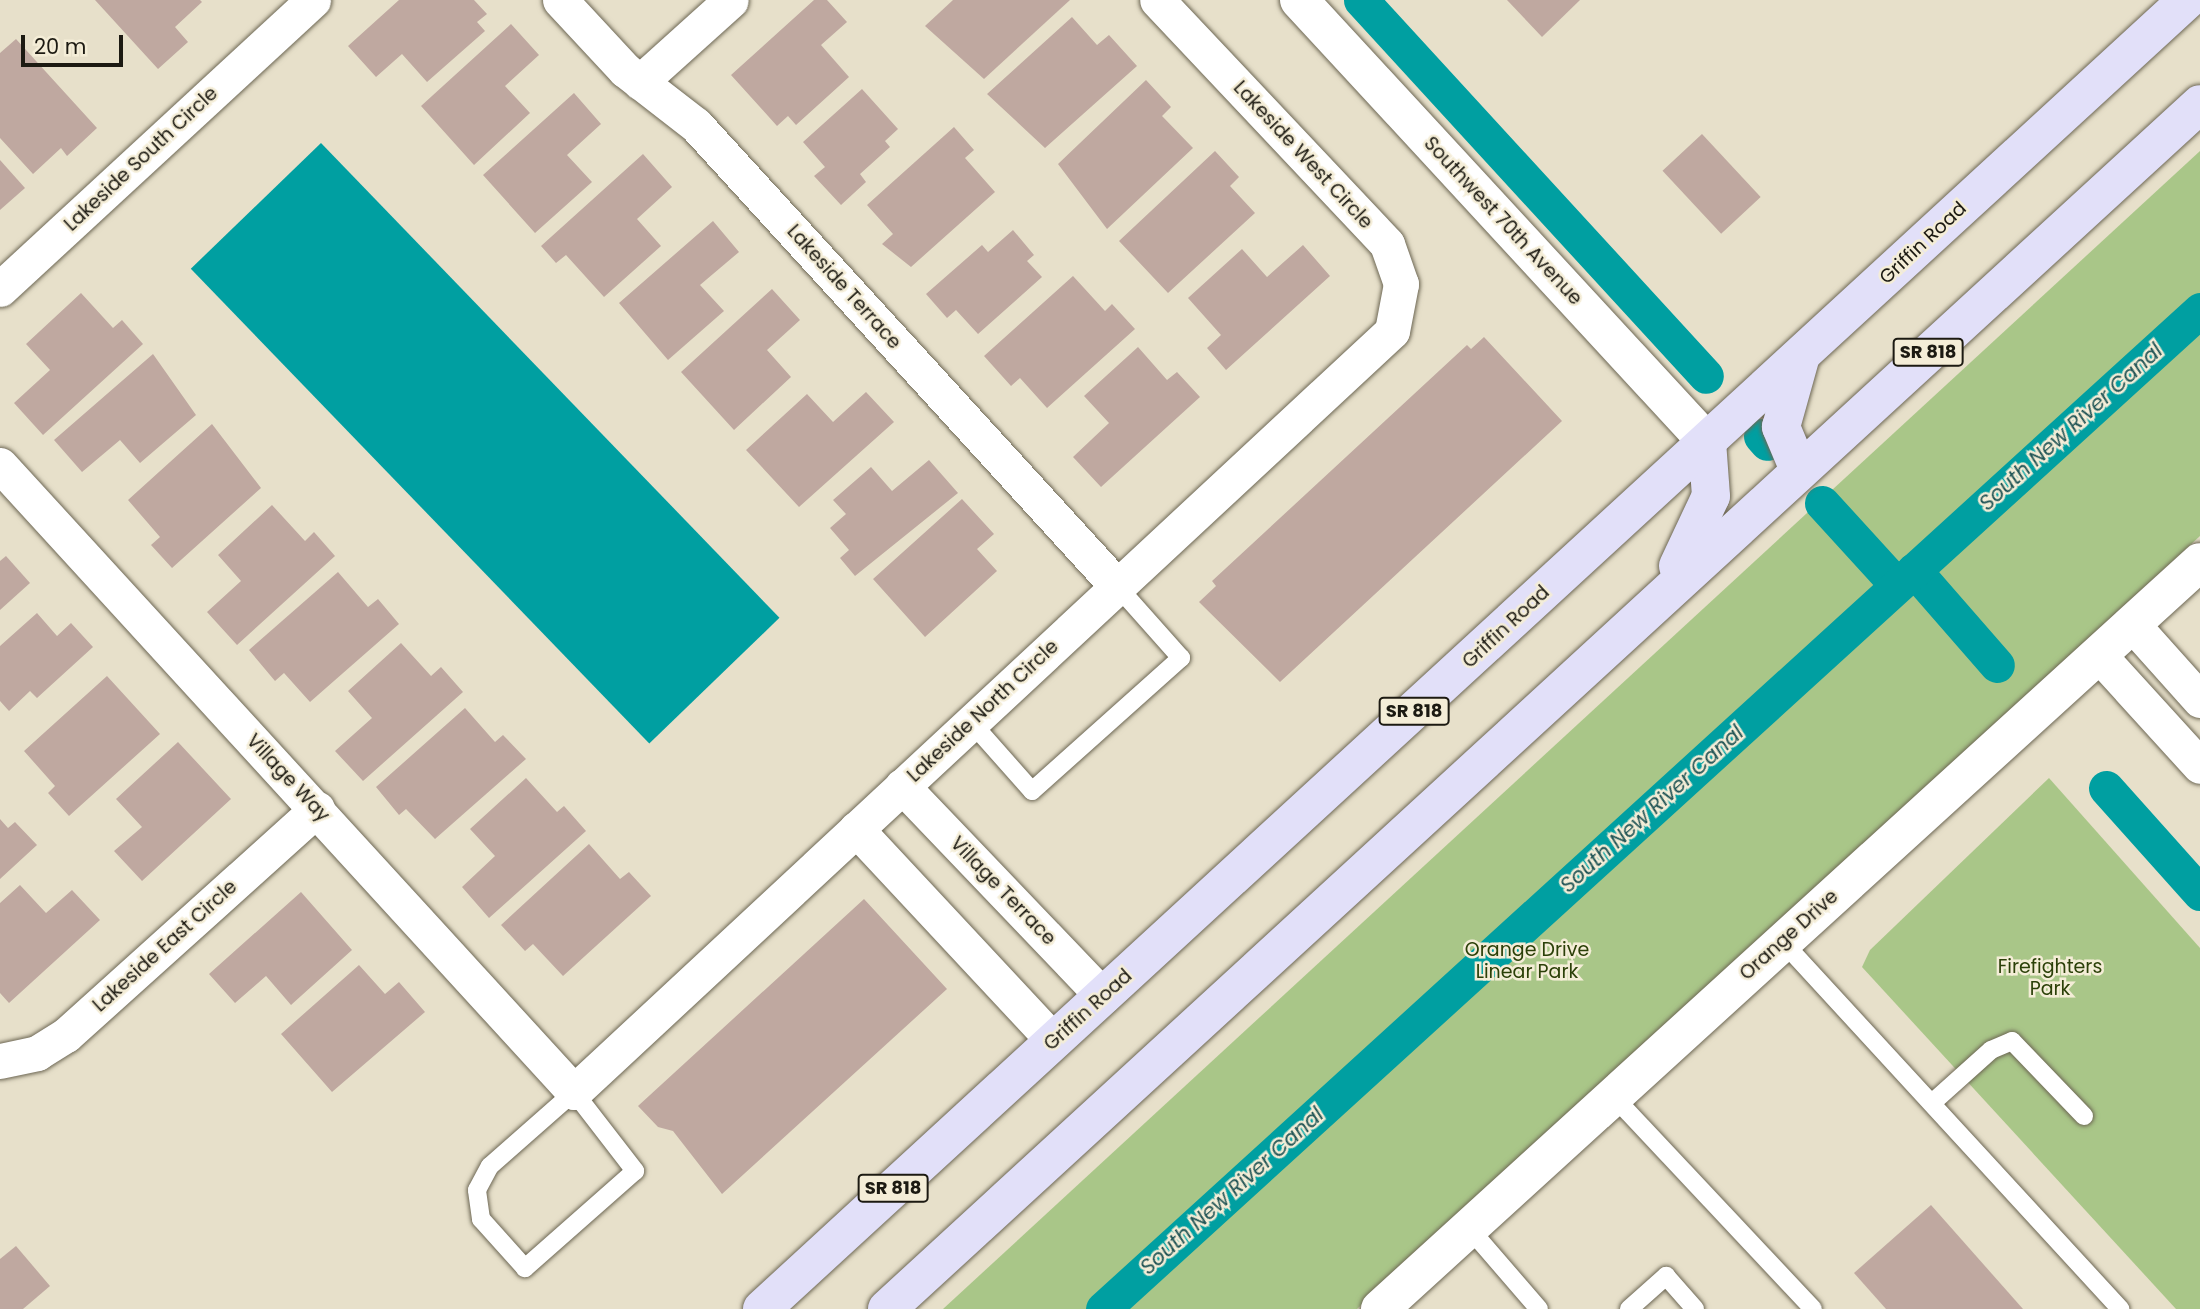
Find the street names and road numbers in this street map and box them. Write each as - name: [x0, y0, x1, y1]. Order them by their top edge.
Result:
- street label: Lakeside West Circle: [1229, 76, 1377, 234]
- street label: Lakeside South Circle: [60, 82, 222, 236]
- street label: Southwest 70th Avenue: [1419, 132, 1587, 310]
- street label: Griffin Road: [1875, 197, 1971, 289]
- street label: Lakeside Terrace: [782, 220, 906, 354]
- road number: SR 818: [1891, 338, 1965, 366]
- street label: Griffin Road: [1458, 581, 1554, 673]
- street label: Lakeside North Circle: [903, 635, 1063, 787]
- road number: SR 818: [1377, 696, 1451, 726]
- street label: Village Way: [242, 729, 334, 827]
- street label: Village Terrace: [946, 832, 1060, 950]
- street label: Lakeside East Circle: [88, 875, 242, 1017]
- street label: Orange Drive: [1735, 885, 1843, 985]
- street label: Griffin Road: [1039, 965, 1137, 1055]
- road number: SR 818: [856, 1174, 930, 1203]

